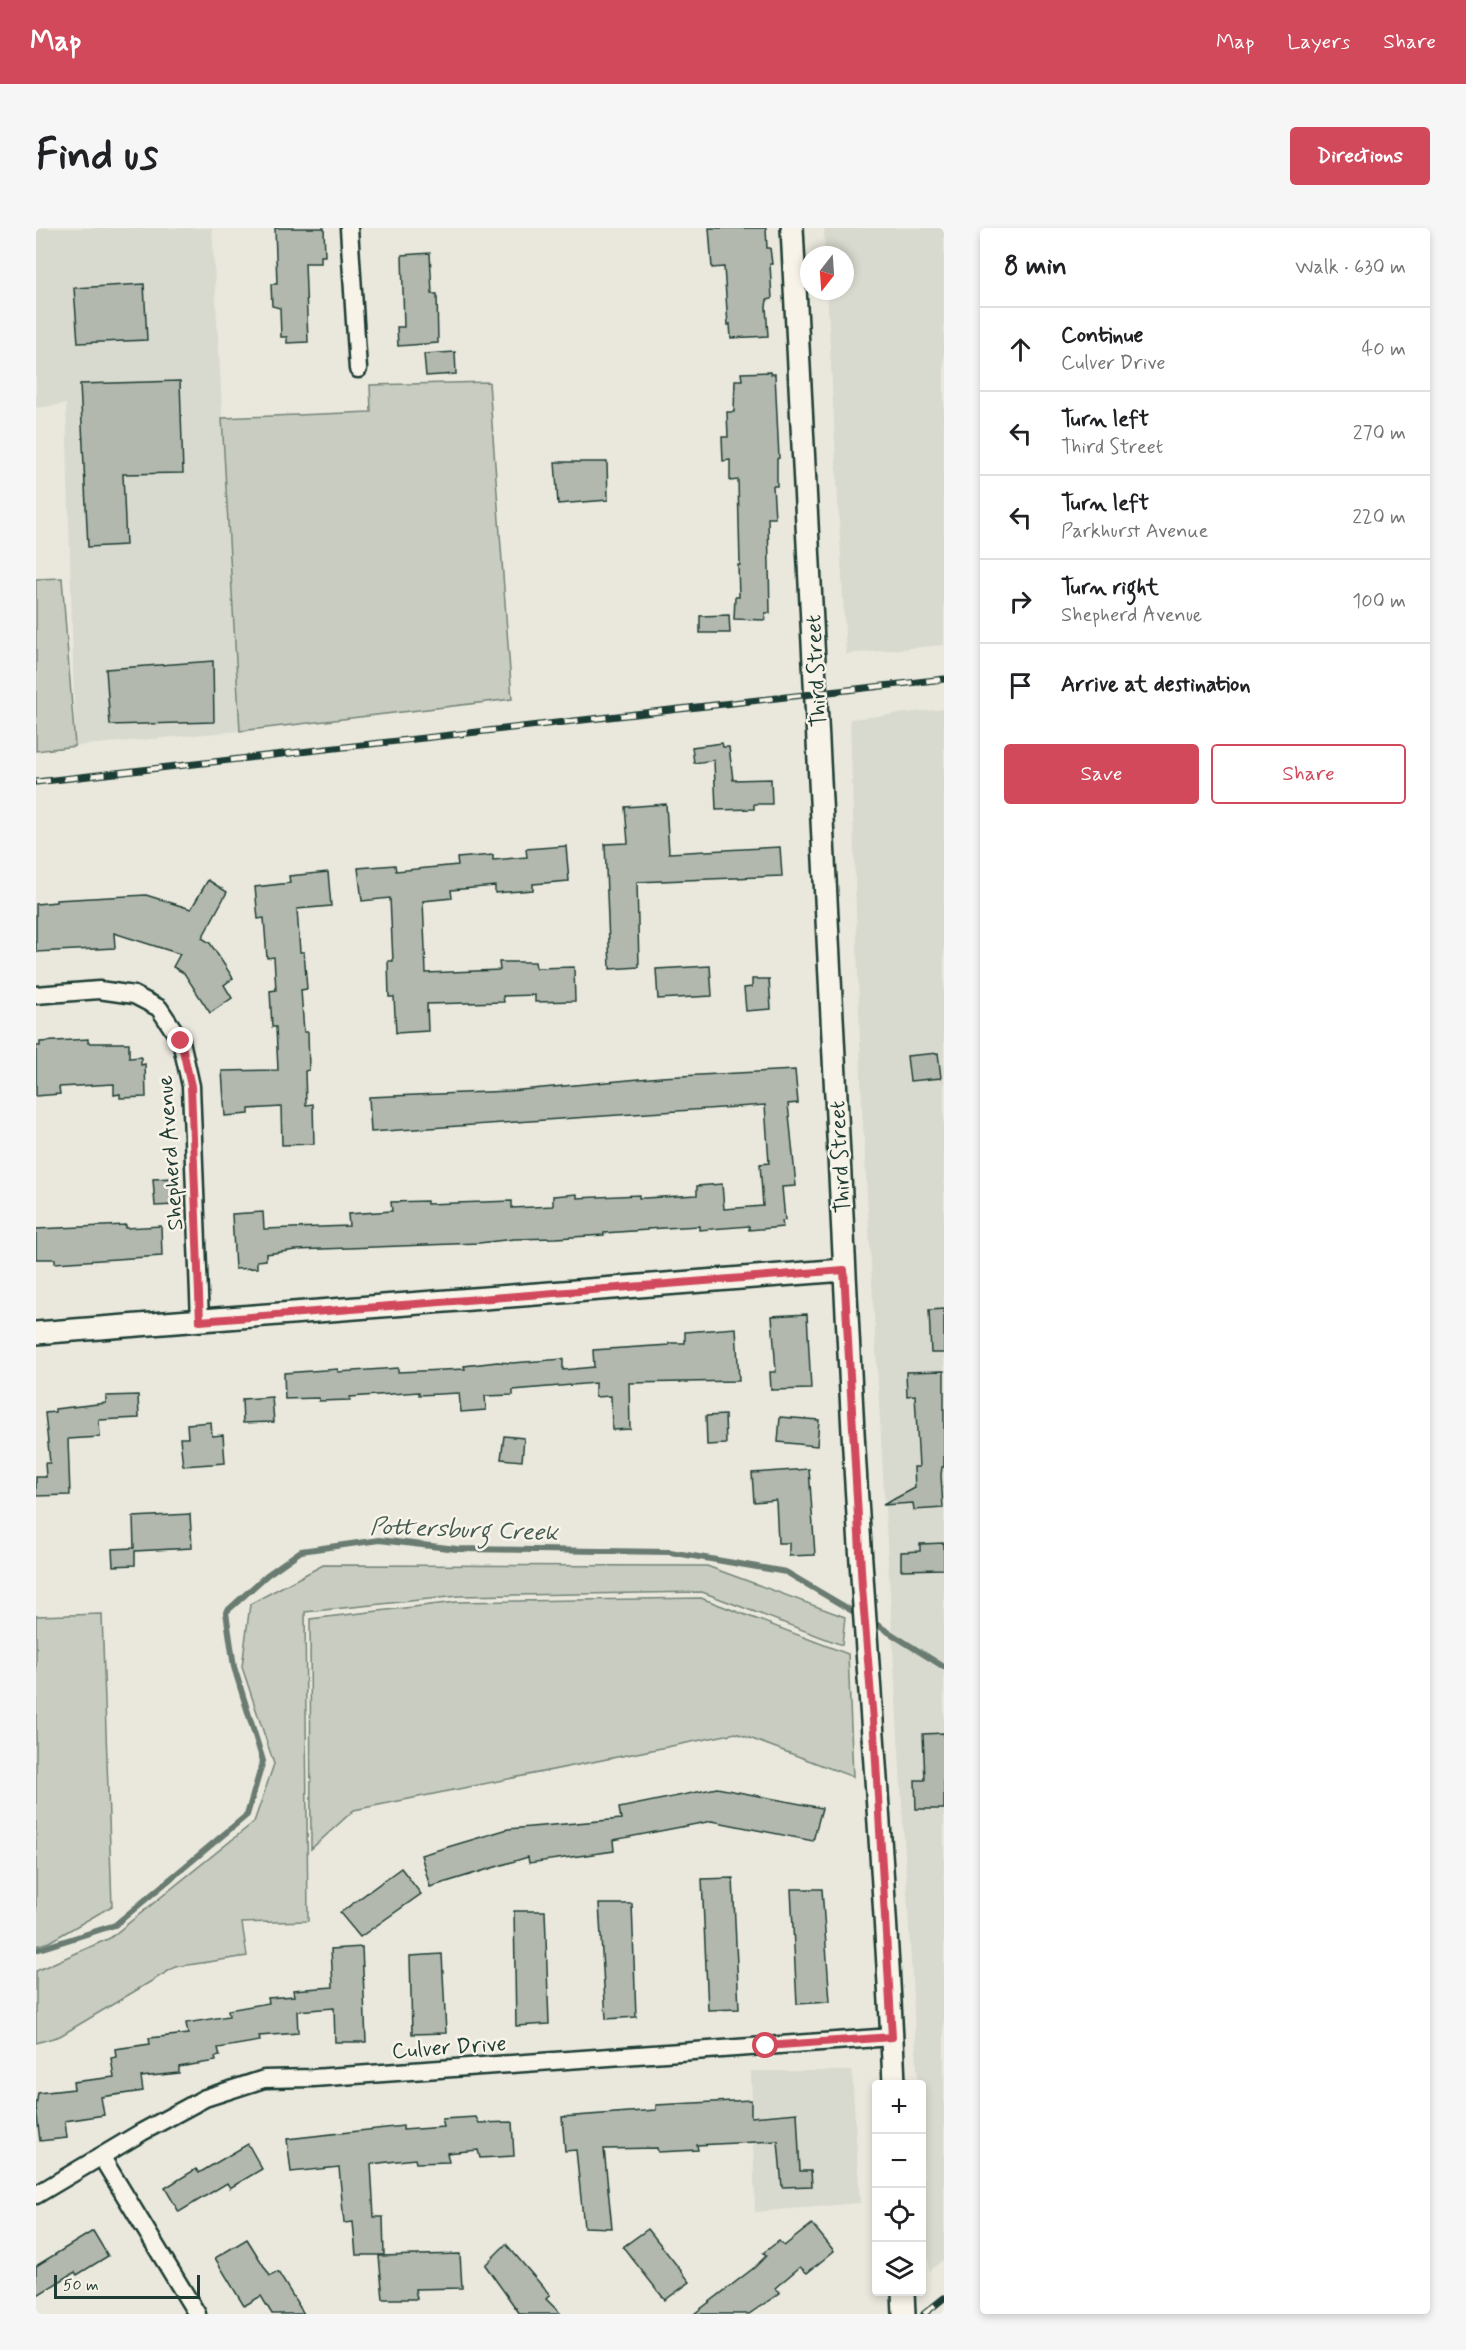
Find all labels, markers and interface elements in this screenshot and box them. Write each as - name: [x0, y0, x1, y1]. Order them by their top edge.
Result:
- text: Map: [30, 24, 81, 61]
- text: Map: [1216, 28, 1254, 56]
- text: Layers: [1287, 28, 1350, 56]
- text: Share: [1383, 28, 1436, 56]
- button: Directions: [1290, 127, 1430, 185]
- text: Find us: [36, 129, 158, 184]
- north arrow: [800, 246, 854, 300]
- text: 8 min: [1004, 250, 1067, 284]
- text: Walk · 630 m: [1295, 254, 1406, 281]
- text: Continue: [1061, 322, 1143, 350]
- icon: ahead: [1004, 333, 1037, 366]
- text: 40 m: [1362, 336, 1406, 363]
- text: Culver Drive: [1061, 350, 1166, 377]
- text: Turn left: [1061, 406, 1149, 434]
- icon: left: [1004, 417, 1037, 450]
- text: 270 m: [1353, 420, 1406, 447]
- text: Third Street: [1061, 434, 1163, 461]
- text: Turn left: [1061, 490, 1149, 518]
- icon: left: [1004, 501, 1037, 534]
- text: 220 m: [1352, 504, 1406, 531]
- text: Parkhurst Avenue: [1061, 518, 1208, 545]
- text: Turn right: [1061, 574, 1159, 602]
- icon: right: [1004, 585, 1037, 618]
- text: 100 m: [1352, 588, 1406, 615]
- text: Shepherd Avenue: [1061, 602, 1202, 629]
- street label: Third Street: [800, 614, 834, 728]
- icon: arrive: [1004, 669, 1037, 702]
- text: Arrive at destination: [1061, 671, 1251, 699]
- button: Save: [1004, 744, 1199, 804]
- button: Share: [1211, 744, 1406, 804]
- route end: [167, 1027, 193, 1053]
- street label: Shepherd Avenue: [152, 1074, 190, 1231]
- street label: Third Street: [824, 1100, 858, 1214]
- water label: Pottersburg Creek: [369, 1512, 560, 1552]
- street label: Culver Drive: [391, 2030, 507, 2066]
- route start: [752, 2032, 778, 2058]
- map controls: [872, 2080, 926, 2296]
- button: +: [872, 2080, 926, 2134]
- button: −: [872, 2134, 926, 2188]
- button: locate: [872, 2188, 926, 2242]
- button: layers: [872, 2242, 926, 2296]
- scale bar: [54, 2272, 200, 2300]
- text: 50 m: [63, 2275, 99, 2296]

